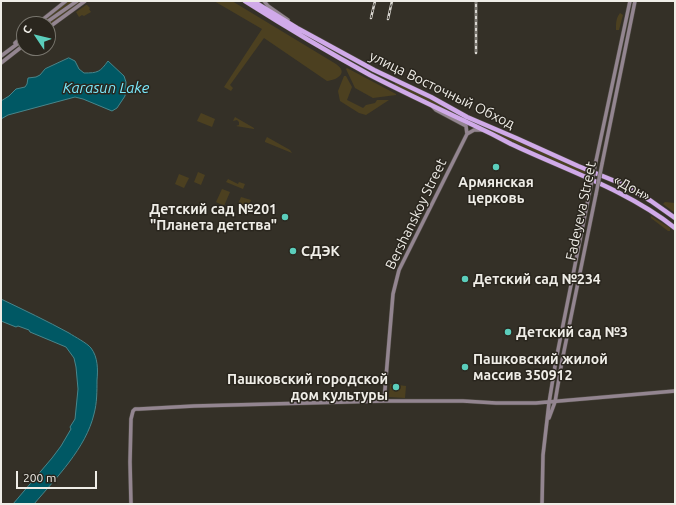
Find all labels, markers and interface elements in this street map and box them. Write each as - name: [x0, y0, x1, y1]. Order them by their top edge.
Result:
- north arrow: [16, 16, 56, 56]
- text: С: [20, 23, 34, 36]
- street label: улица Восточный Обход: [367, 47, 517, 133]
- water label: Karasun Lake: [63, 79, 149, 97]
- street label: Bershanskoy Street: [382, 156, 450, 272]
- street label: Fadeyeva Street: [562, 160, 600, 262]
- marker: Армянская церковь: [491, 162, 501, 172]
- street label: «Дон»: [611, 171, 653, 205]
- place label: Армянская церковь: [458, 174, 534, 206]
- place label: Детский сад №201 "Планета детства": [149, 201, 277, 234]
- marker: Детский сад №201 "Планета детства": [280, 212, 290, 222]
- place label: СДЭК: [301, 243, 340, 259]
- marker: СДЭК: [288, 246, 298, 256]
- place label: Детский сад №234: [473, 271, 601, 287]
- marker: Детский сад №234: [460, 274, 470, 284]
- place label: Детский сад №3: [516, 324, 628, 340]
- marker: Детский сад №3: [503, 327, 513, 337]
- place label: Пашковский жилой массив 350912: [473, 351, 608, 384]
- marker: Пашковский жилой массив 350912: [460, 362, 470, 372]
- place label: Пашковский городской дом культуры: [227, 371, 388, 404]
- marker: Пашковский городской дом культуры: [391, 382, 401, 392]
- scale bar: [18, 463, 99, 489]
- text: 200 m: [23, 471, 56, 484]

